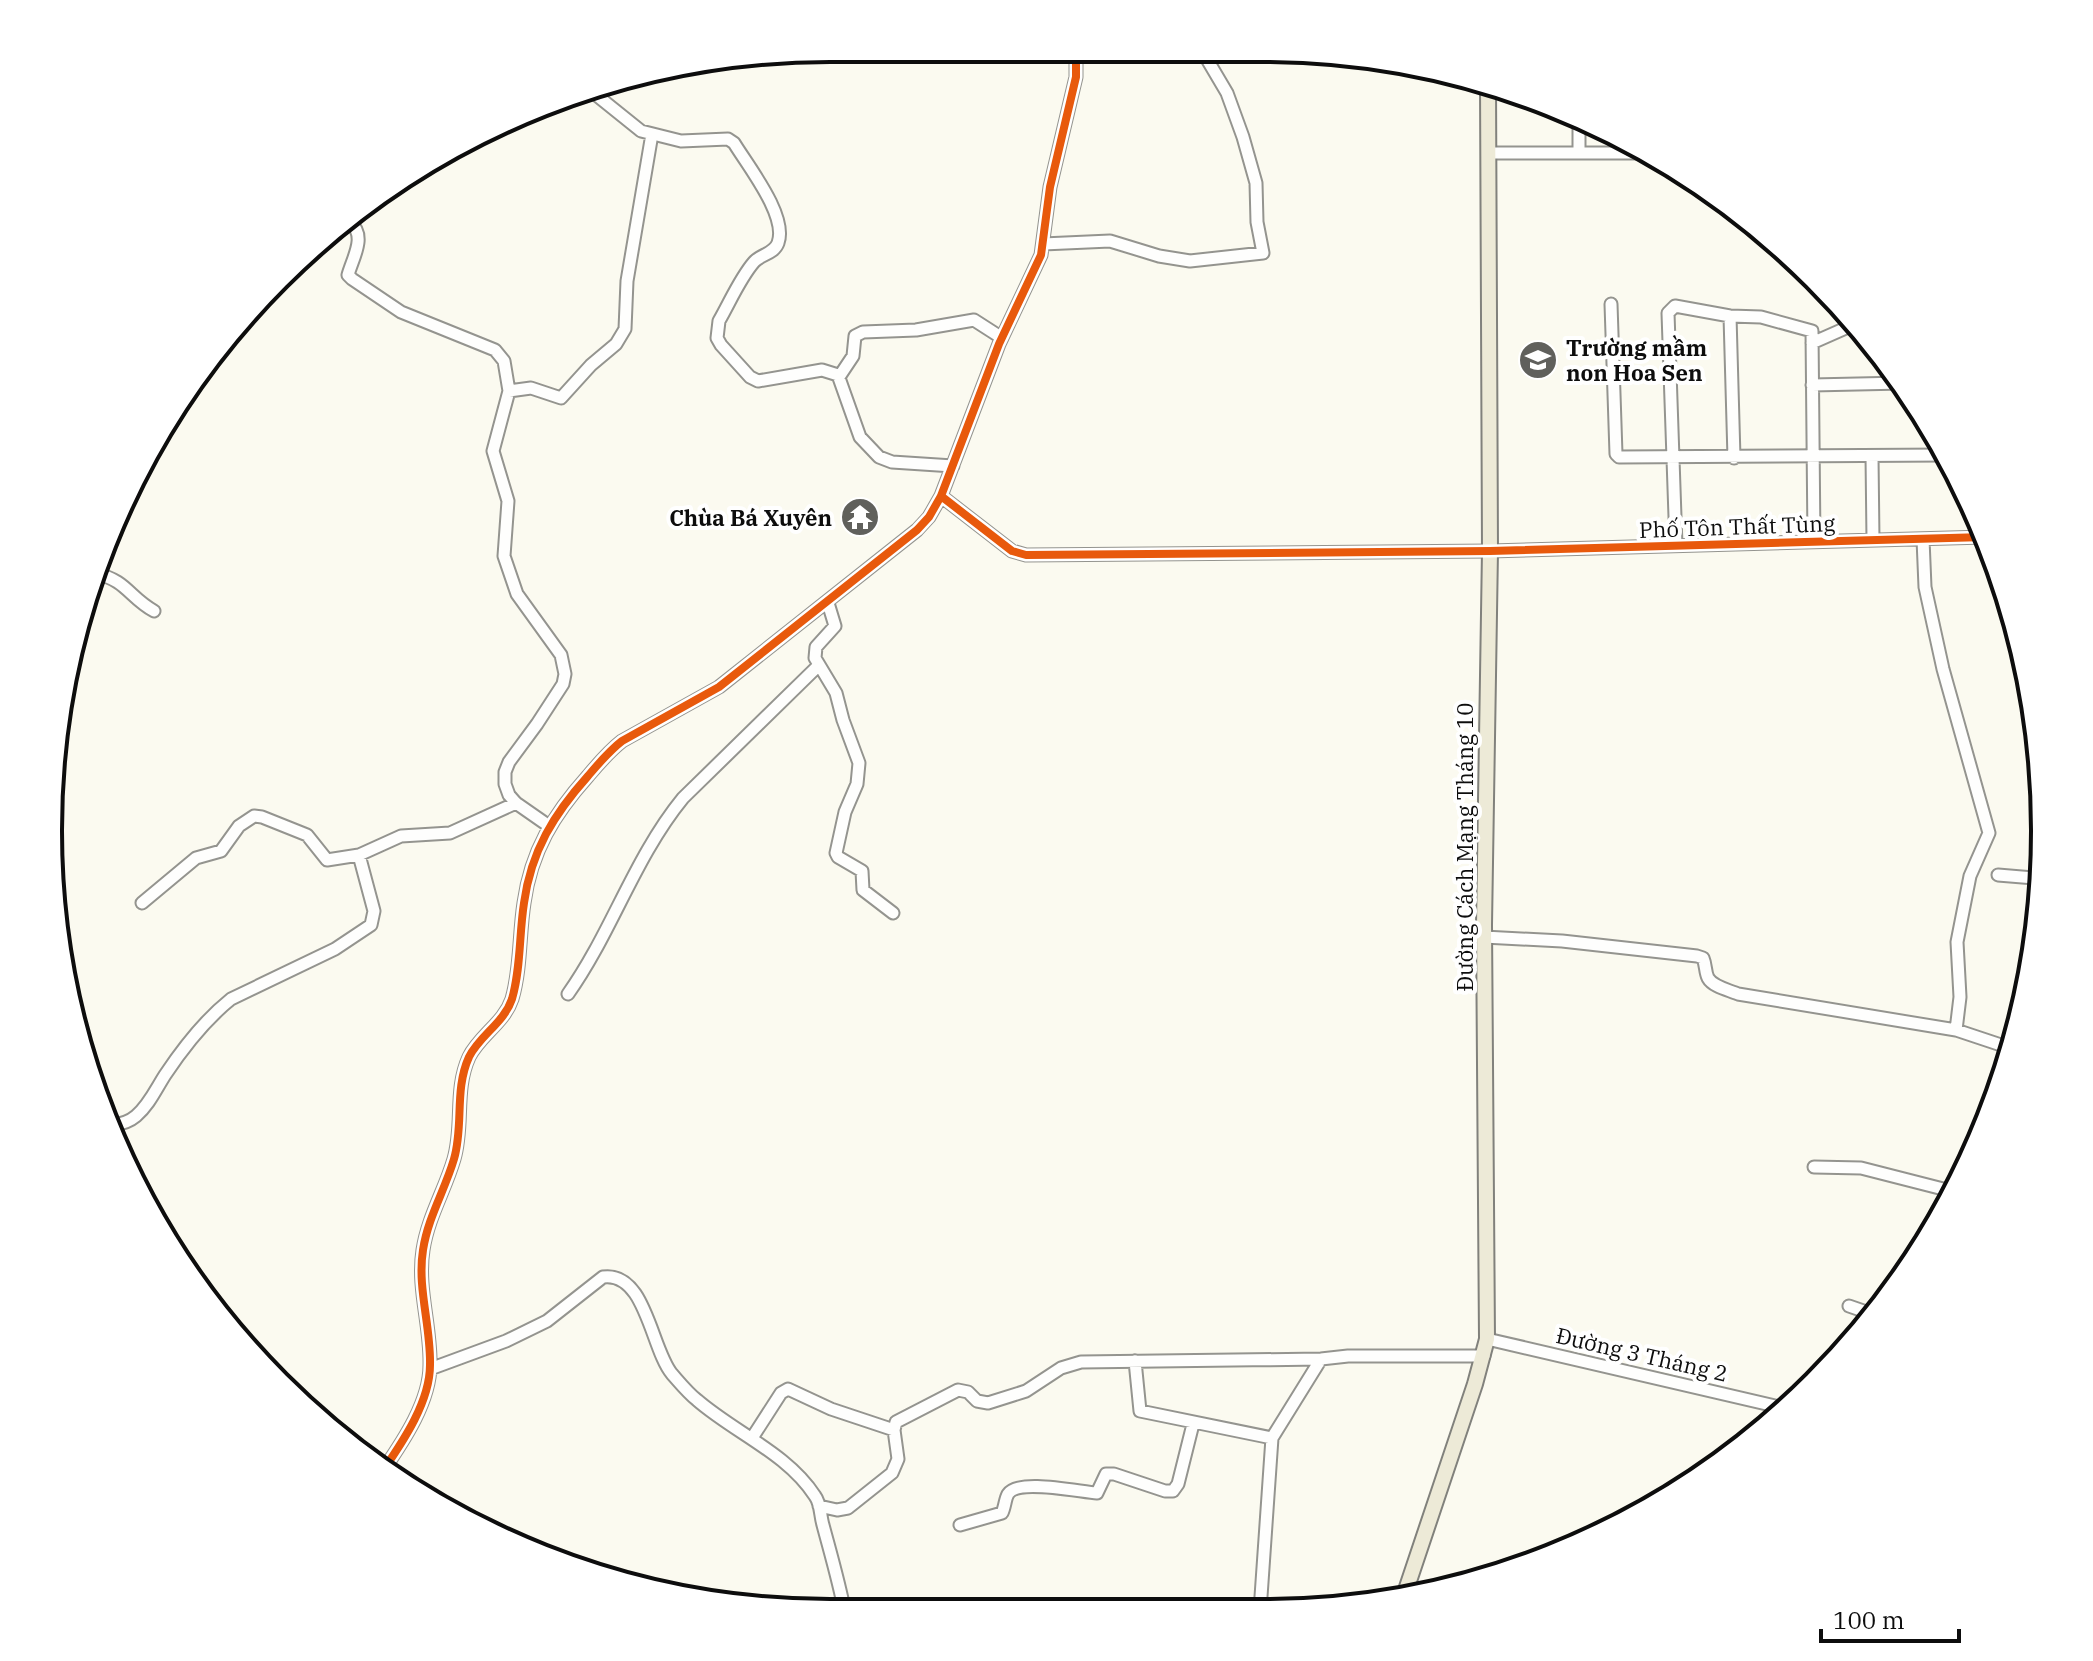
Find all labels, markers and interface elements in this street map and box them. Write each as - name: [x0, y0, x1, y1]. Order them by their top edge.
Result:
- place label: Trường mầm non Hoa Sen: [1566, 333, 1707, 387]
- school or university icon: Trường mầm non Hoa Sen: [1517, 339, 1559, 381]
- temple icon: Chùa Bá Xuyên: [839, 496, 881, 538]
- place label: Chùa Bá Xuyên: [669, 503, 832, 532]
- street label: Phố Tôn Thất Tùng: [1638, 508, 1836, 544]
- street label: Đường Cách Mạng Tháng 10: [1450, 703, 1479, 991]
- street label: Đường 3 Tháng 2: [1553, 1320, 1731, 1388]
- scale bar: [1821, 1593, 1959, 1643]
- text: 100 m: [1833, 1604, 1905, 1636]

